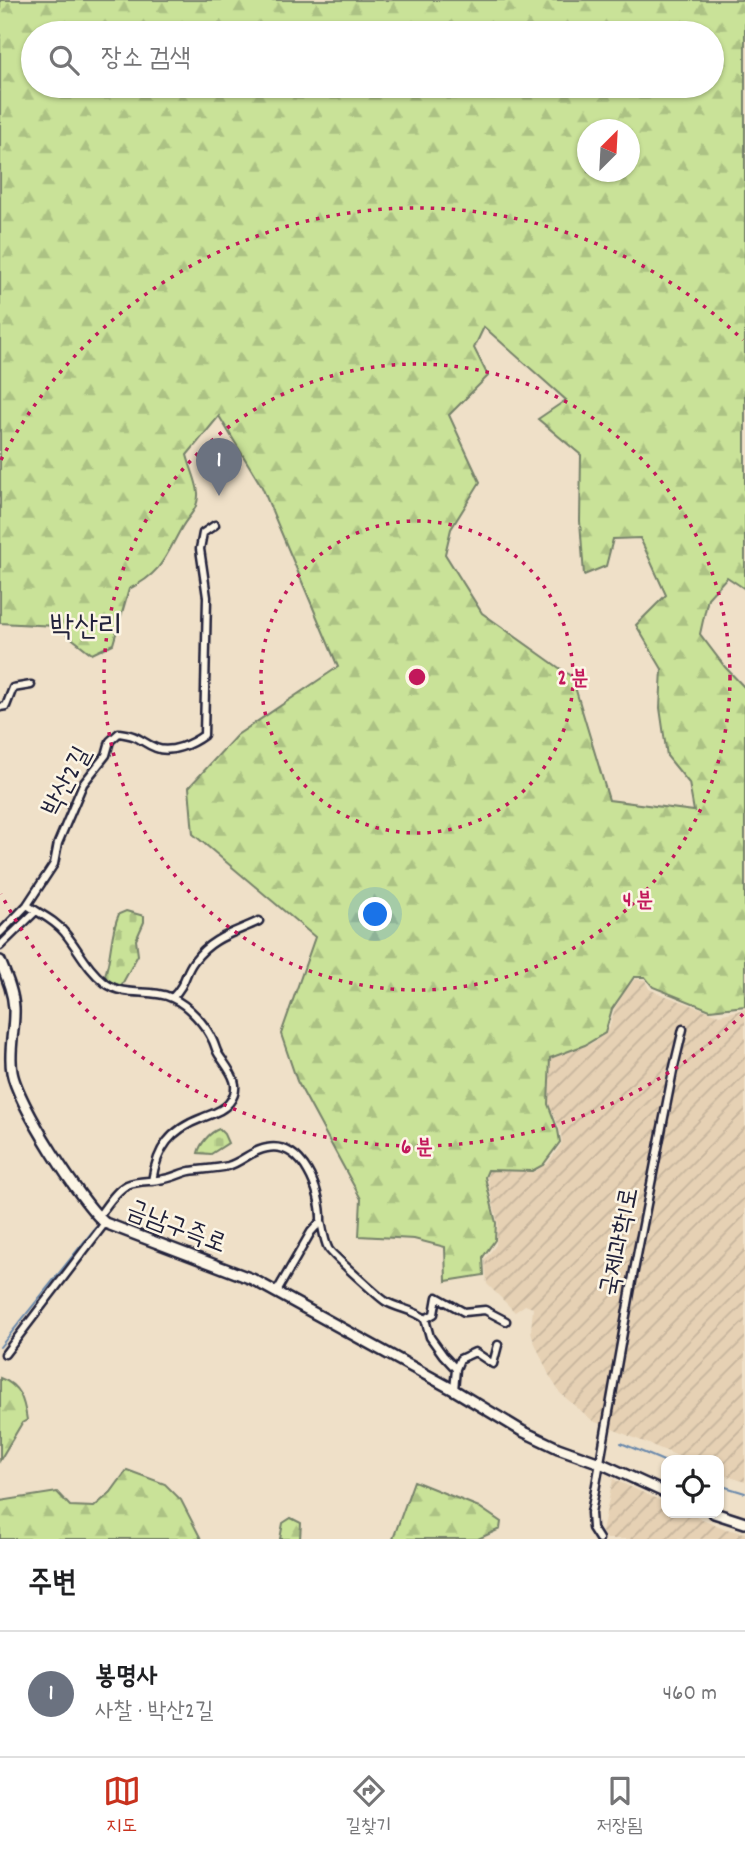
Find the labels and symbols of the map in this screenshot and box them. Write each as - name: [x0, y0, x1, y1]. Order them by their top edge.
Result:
- north arrow: [577, 119, 640, 182]
- pin: 1: [196, 438, 242, 496]
- district label: 박산리: [50, 608, 122, 651]
- centre of rings: [405, 665, 429, 689]
- text: 2 분: [558, 665, 589, 695]
- street label: 박산2길: [34, 741, 102, 823]
- text: 4 분: [623, 887, 653, 917]
- your location: [358, 897, 392, 931]
- text: 6 분: [401, 1134, 433, 1164]
- street label: 국제과학1로: [592, 1184, 650, 1300]
- street label: 금남구즉로: [121, 1192, 231, 1264]

